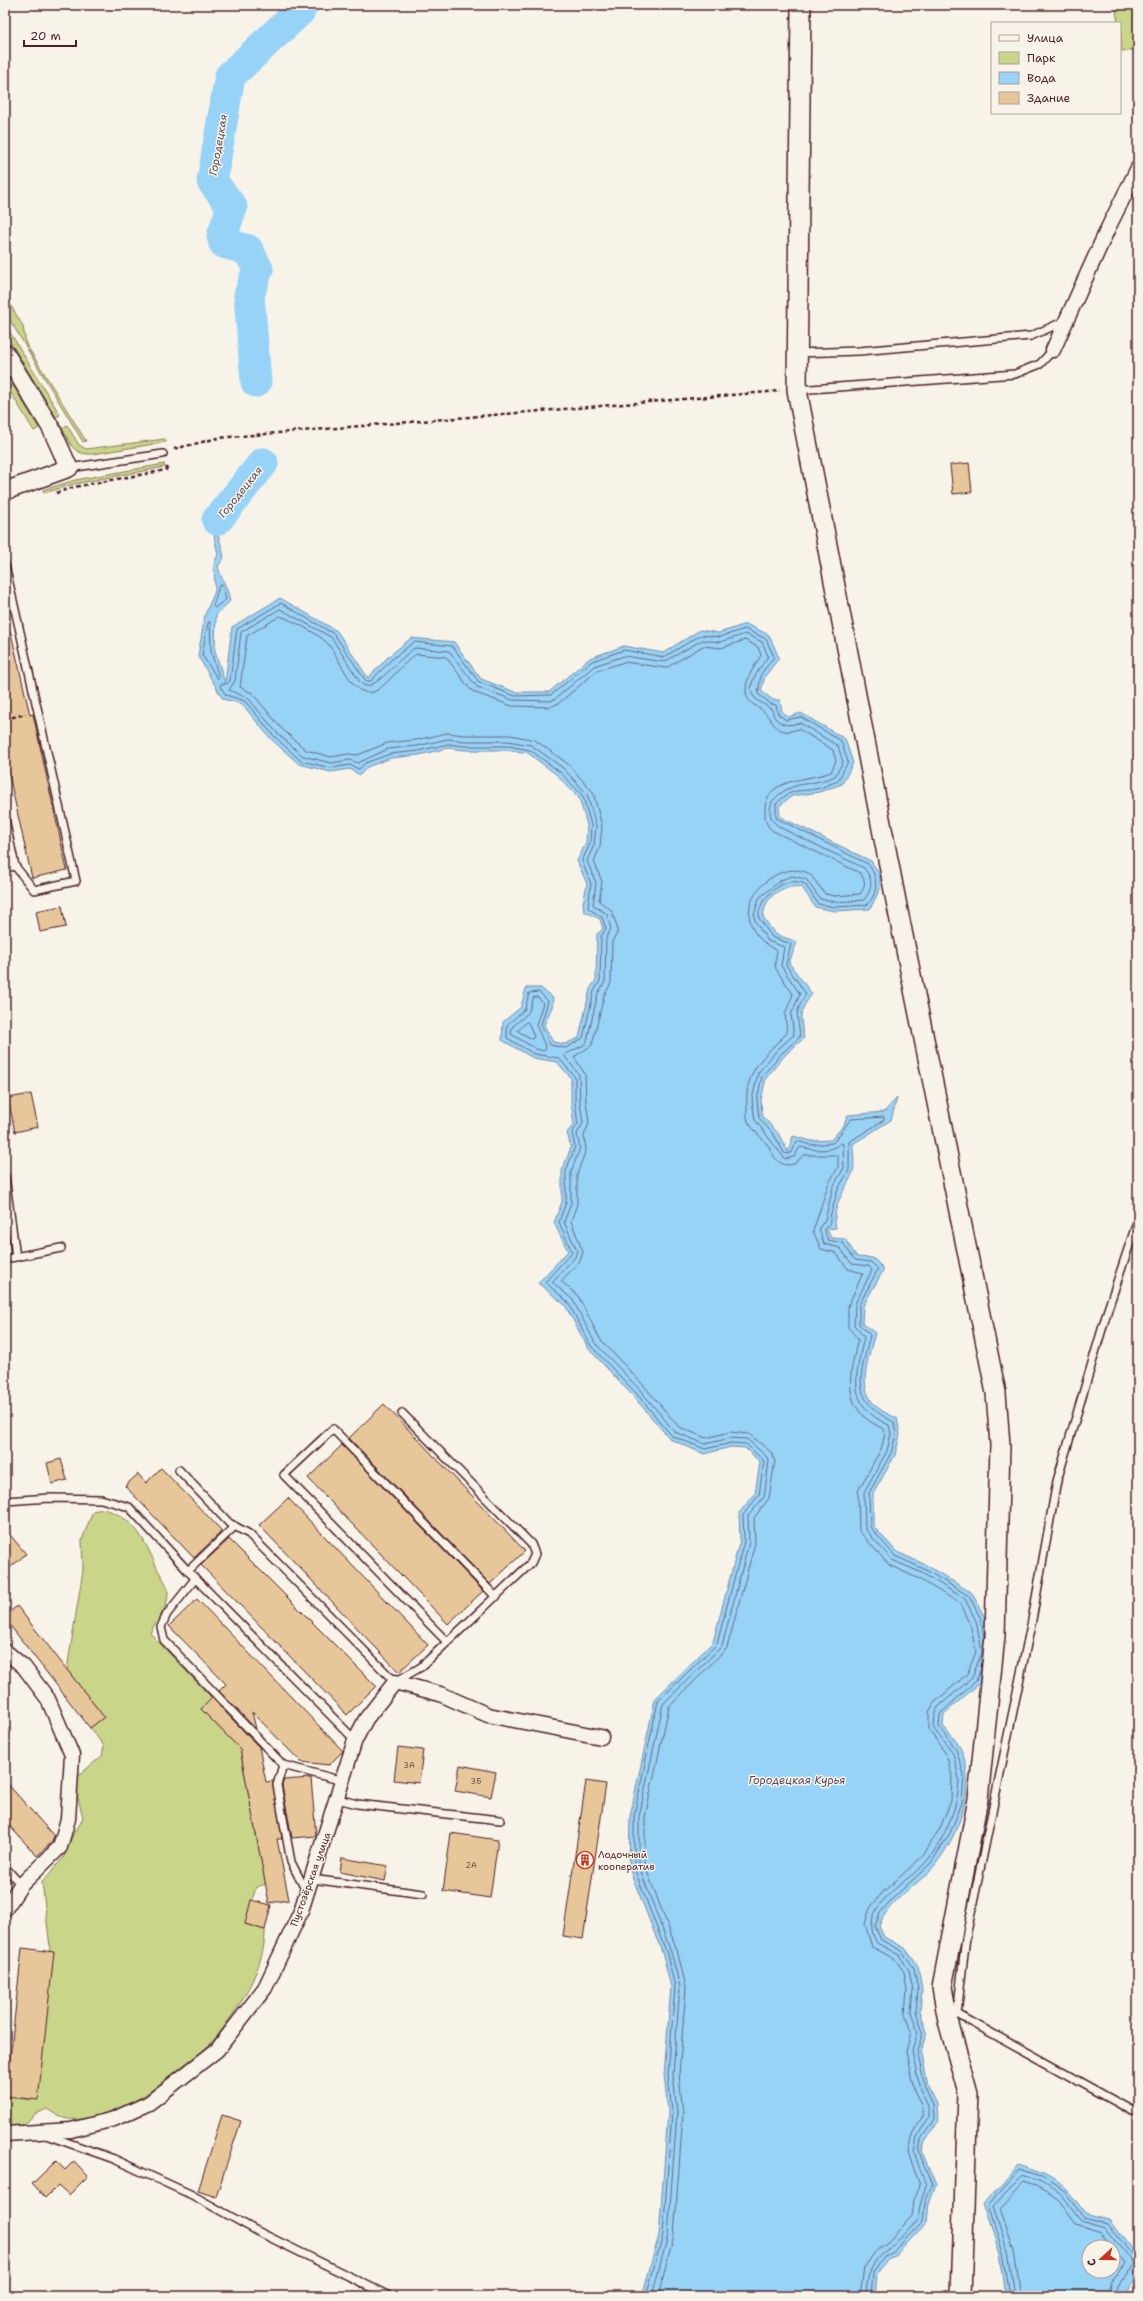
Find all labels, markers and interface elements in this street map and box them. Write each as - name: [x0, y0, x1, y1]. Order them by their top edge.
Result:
- scale bar: [24, 22, 76, 48]
- legend: [991, 22, 1121, 114]
- text: 20 m: [30, 28, 61, 44]
- text: Улица: [1027, 30, 1064, 46]
- text: Парк: [1027, 50, 1056, 66]
- text: Вода: [1027, 70, 1056, 86]
- text: Здание: [1027, 90, 1071, 106]
- water label: Городецкая: [206, 113, 231, 177]
- water label: Городецкая: [215, 463, 266, 521]
- house number: 3А: [403, 1760, 415, 1771]
- water label: Городецкая Курья: [749, 1773, 845, 1788]
- house number: 3Б: [471, 1776, 481, 1787]
- street label: Пустозёрская улица: [287, 1830, 334, 1928]
- place label: Лодочный кооператив: [598, 1848, 655, 1873]
- building icon: Лодочный кооператив: [575, 1850, 595, 1870]
- house number: 2А: [465, 1860, 477, 1871]
- north arrow: [1081, 2239, 1121, 2279]
- text: С: [1084, 2256, 1100, 2268]

